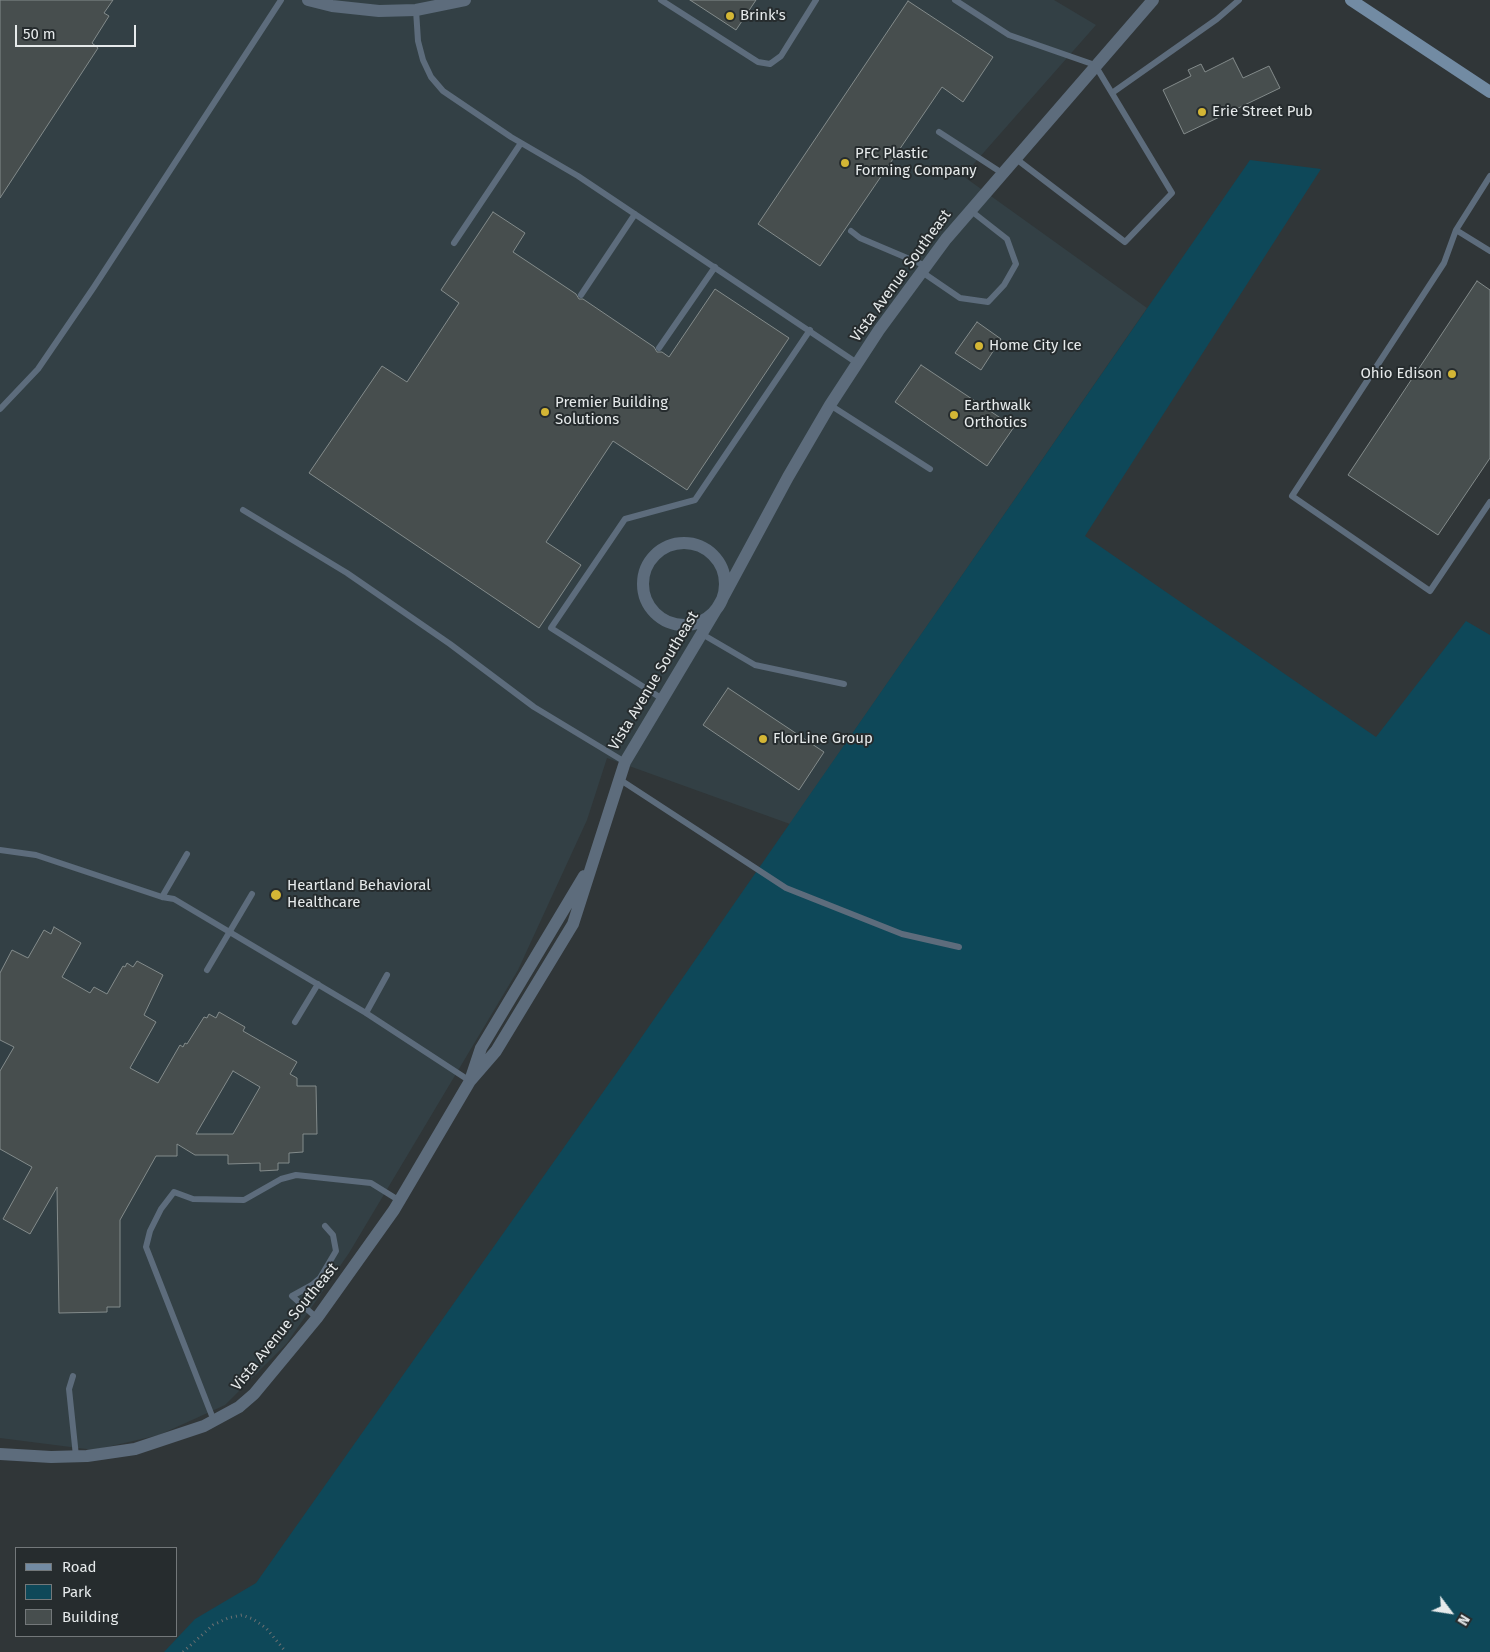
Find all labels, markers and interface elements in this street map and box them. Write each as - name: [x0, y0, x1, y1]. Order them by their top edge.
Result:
- place label: Brink's: [740, 7, 786, 25]
- marker: Brink's: [724, 10, 736, 22]
- scale bar: [18, 15, 139, 47]
- text: 50 m: [23, 25, 56, 43]
- place label: Erie Street Pub: [1212, 103, 1313, 121]
- marker: Erie Street Pub: [1196, 106, 1208, 118]
- place label: PFC Plastic Forming Company: [855, 145, 977, 180]
- marker: PFC Plastic Forming Company: [839, 157, 851, 169]
- street label: Vista Avenue Southeast: [847, 206, 955, 346]
- place label: Home City Ice: [989, 337, 1082, 355]
- marker: Home City Ice: [973, 340, 985, 352]
- place label: Ohio Edison: [1360, 365, 1442, 383]
- marker: Ohio Edison: [1446, 368, 1458, 380]
- place label: Premier Building Solutions: [555, 394, 668, 429]
- place label: Earthwalk Orthotics: [964, 397, 1031, 432]
- marker: Premier Building Solutions: [539, 406, 551, 418]
- marker: Earthwalk Orthotics: [948, 409, 960, 421]
- street label: Vista Avenue Southeast: [605, 608, 703, 754]
- place label: FlorLine Group: [773, 730, 873, 748]
- marker: FlorLine Group: [757, 733, 769, 745]
- place label: Heartland Behavioral Healthcare: [287, 877, 431, 912]
- marker: Heartland Behavioral Healthcare: [269, 888, 283, 902]
- street label: Vista Avenue Southeast: [228, 1260, 342, 1394]
- legend: [15, 1547, 178, 1637]
- text: Road: [62, 1558, 97, 1576]
- text: Park: [62, 1583, 92, 1601]
- north arrow: [1425, 1587, 1475, 1637]
- text: Building: [62, 1608, 118, 1626]
- text: N: [1454, 1612, 1473, 1628]

